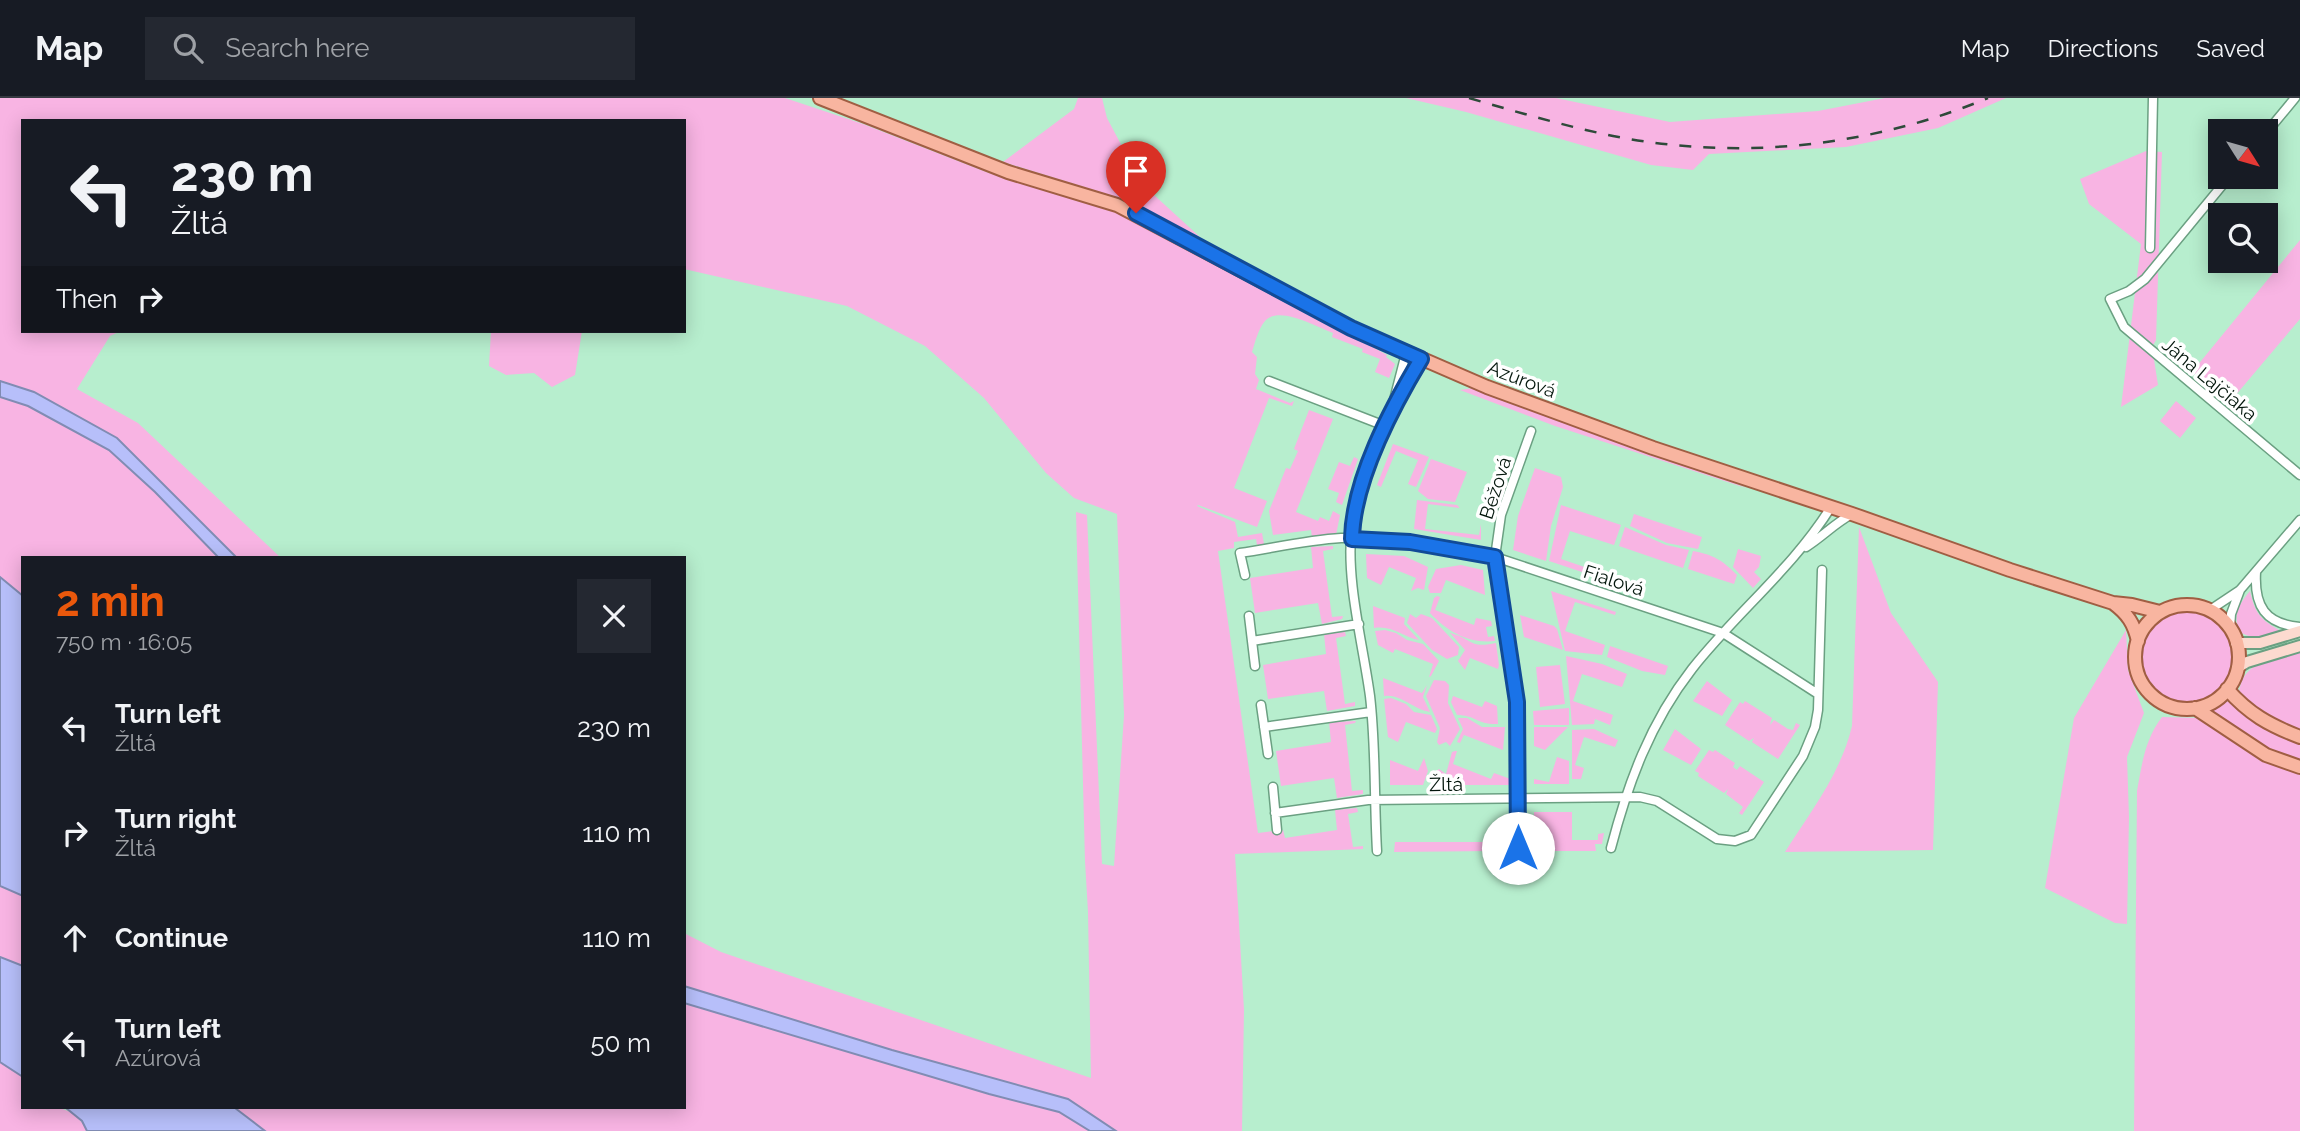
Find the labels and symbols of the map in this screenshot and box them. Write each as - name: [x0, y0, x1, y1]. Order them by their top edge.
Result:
- north arrow: [2208, 119, 2278, 189]
- pin: [1106, 141, 1166, 213]
- street label: Jána Lajčiaka: [2158, 333, 2262, 425]
- street label: Azúrová: [1485, 356, 1559, 402]
- street label: Béžová: [1475, 454, 1515, 522]
- street label: Fialová: [1581, 560, 1647, 600]
- street label: Žltá: [1429, 773, 1463, 795]
- position arrow: [1481, 811, 1555, 885]

